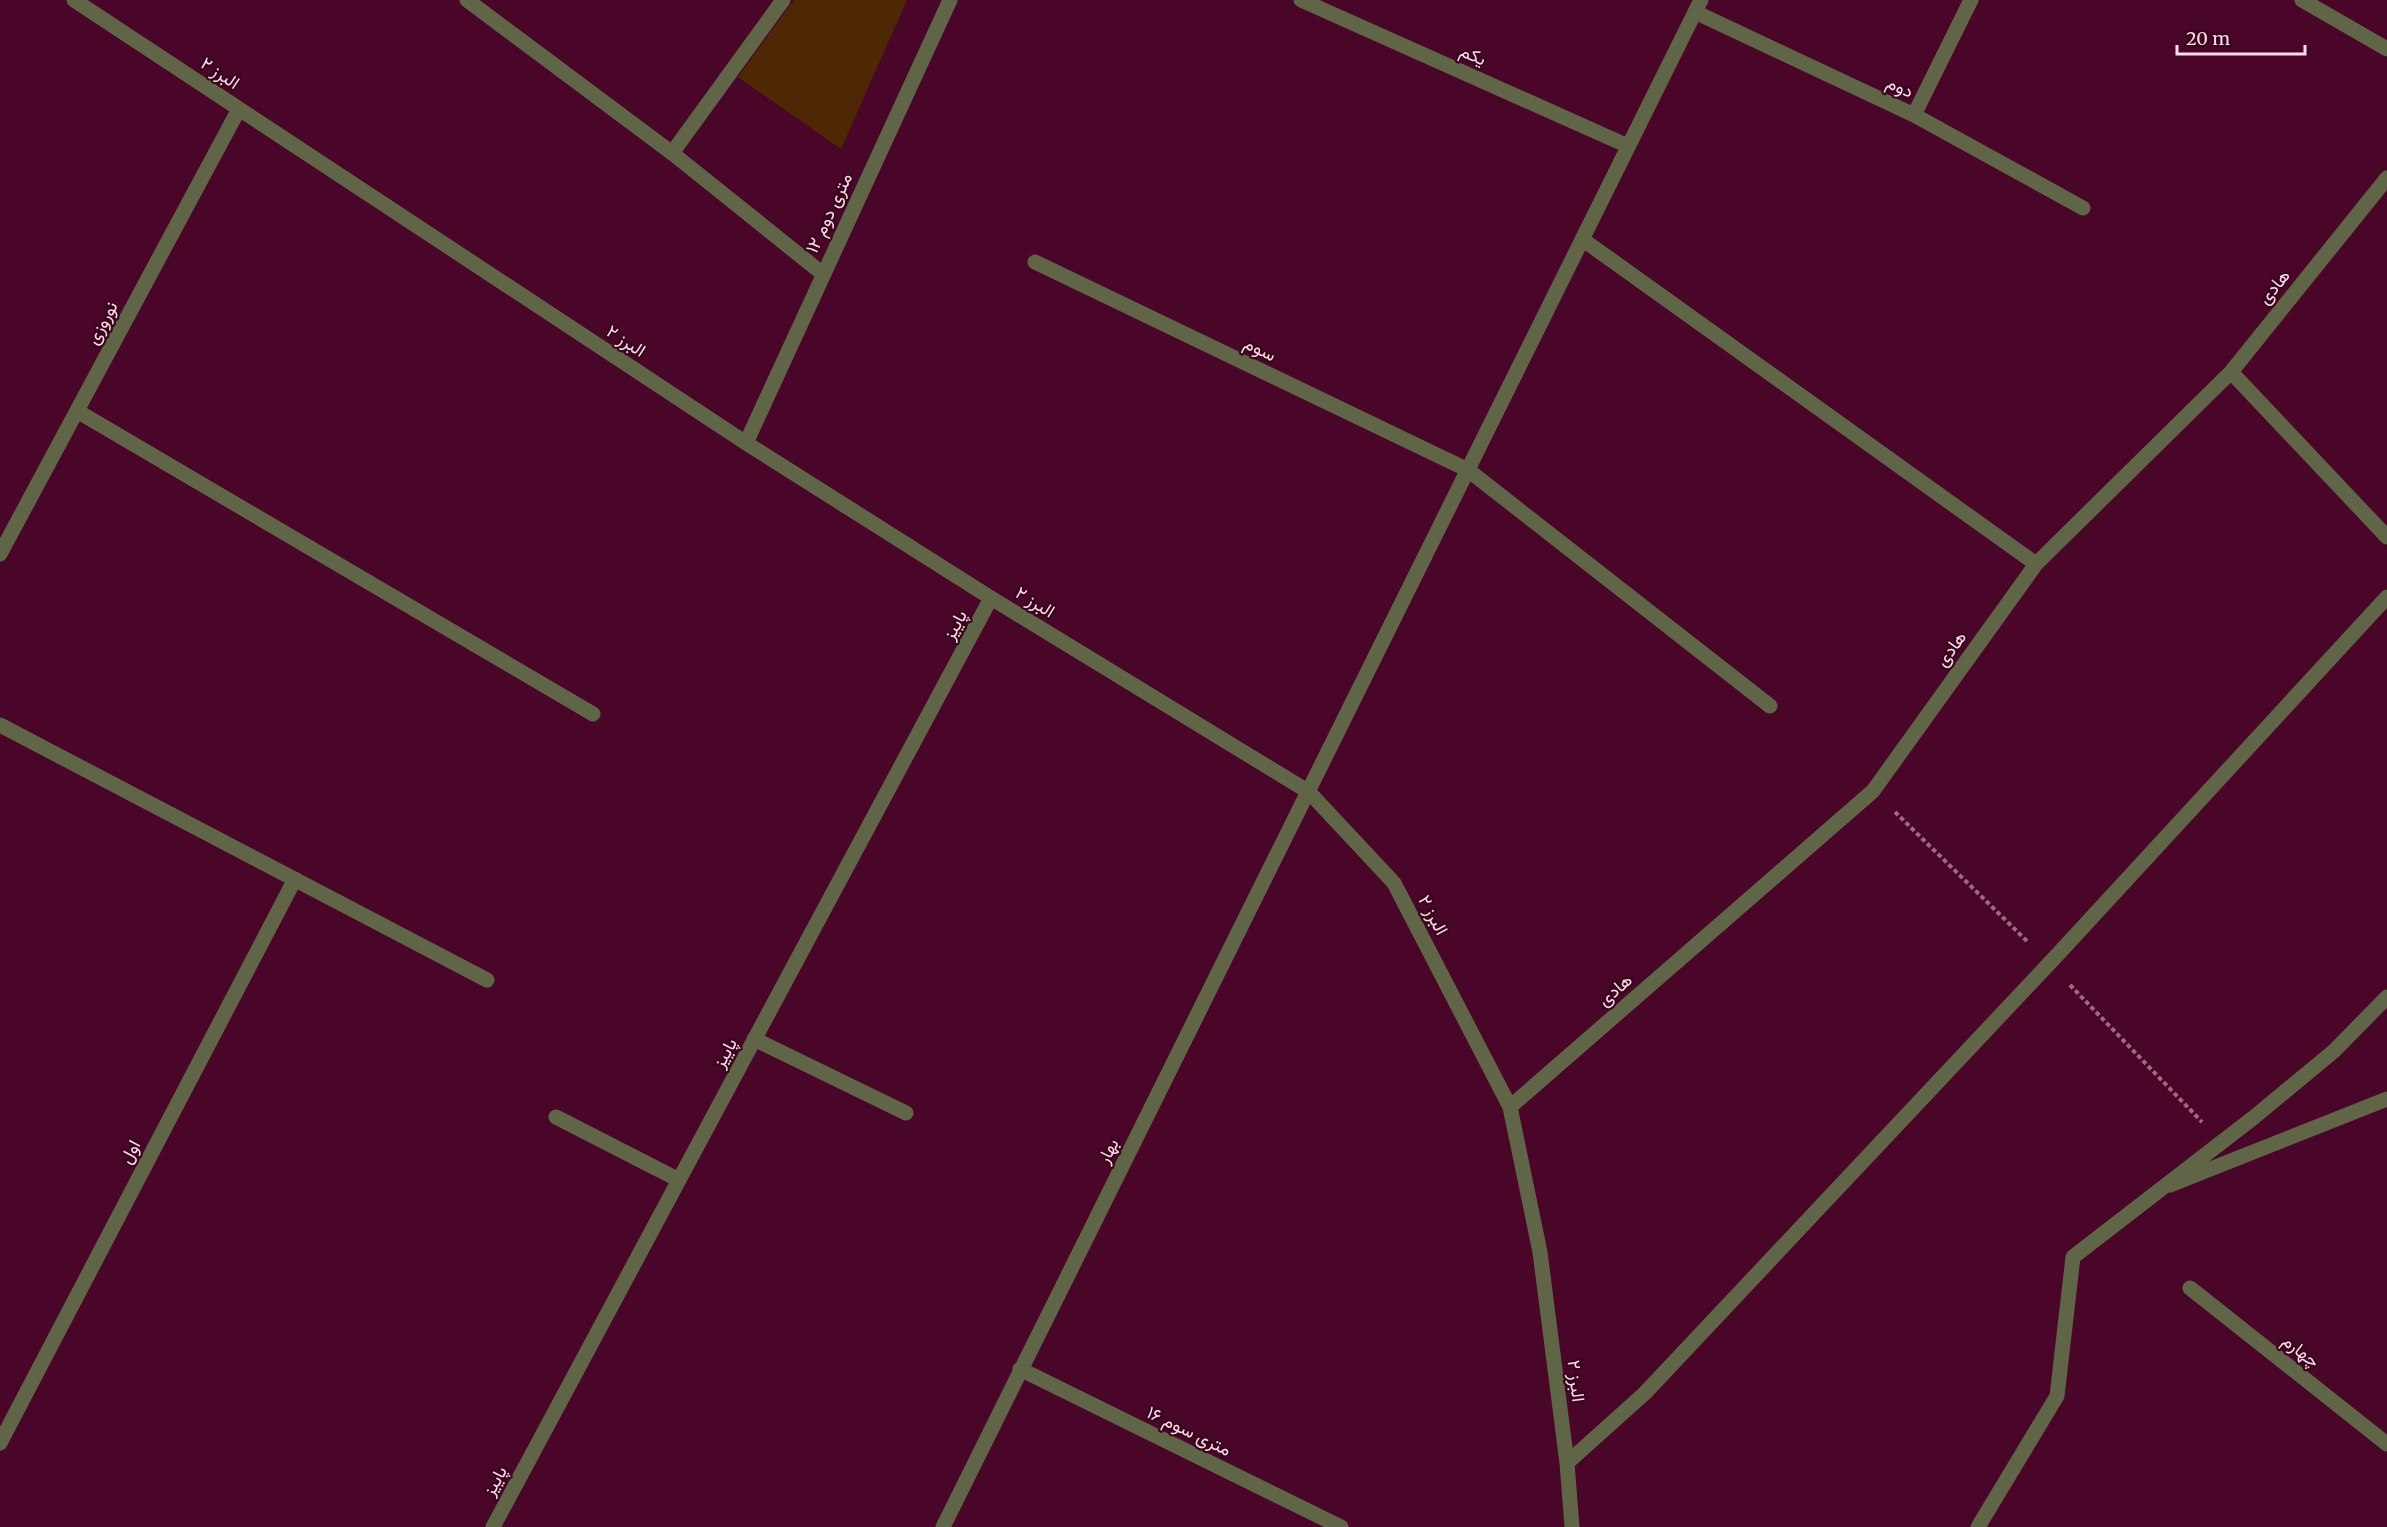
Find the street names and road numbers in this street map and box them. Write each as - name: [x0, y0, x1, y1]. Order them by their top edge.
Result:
- street label: یکم: [1456, 39, 1490, 71]
- street label: البرز ۲: [196, 51, 244, 94]
- street label: دوم: [1883, 70, 1917, 104]
- street label: ۱۲ متری دوم: [800, 169, 858, 257]
- street label: هادی: [2253, 264, 2295, 309]
- street label: نوروزی: [81, 297, 122, 348]
- street label: البرز ۲: [602, 319, 650, 362]
- street label: سوم: [1240, 331, 1280, 367]
- street label: البرز ۲: [1011, 581, 1059, 622]
- street label: پاییز: [937, 606, 973, 645]
- street label: هادی: [1930, 626, 1971, 671]
- street label: البرز ۲: [1413, 891, 1453, 939]
- street label: هادی: [1593, 968, 1637, 1011]
- street label: پاییز: [707, 1034, 743, 1073]
- street label: بهار: [1091, 1134, 1124, 1168]
- street label: اول: [114, 1136, 145, 1168]
- street label: چهارم: [2277, 1329, 2325, 1373]
- street label: البرز ۲: [1563, 1359, 1590, 1403]
- street label: ۱۶ متری سوم: [1143, 1400, 1235, 1462]
- street label: پاییز: [477, 1462, 513, 1501]

